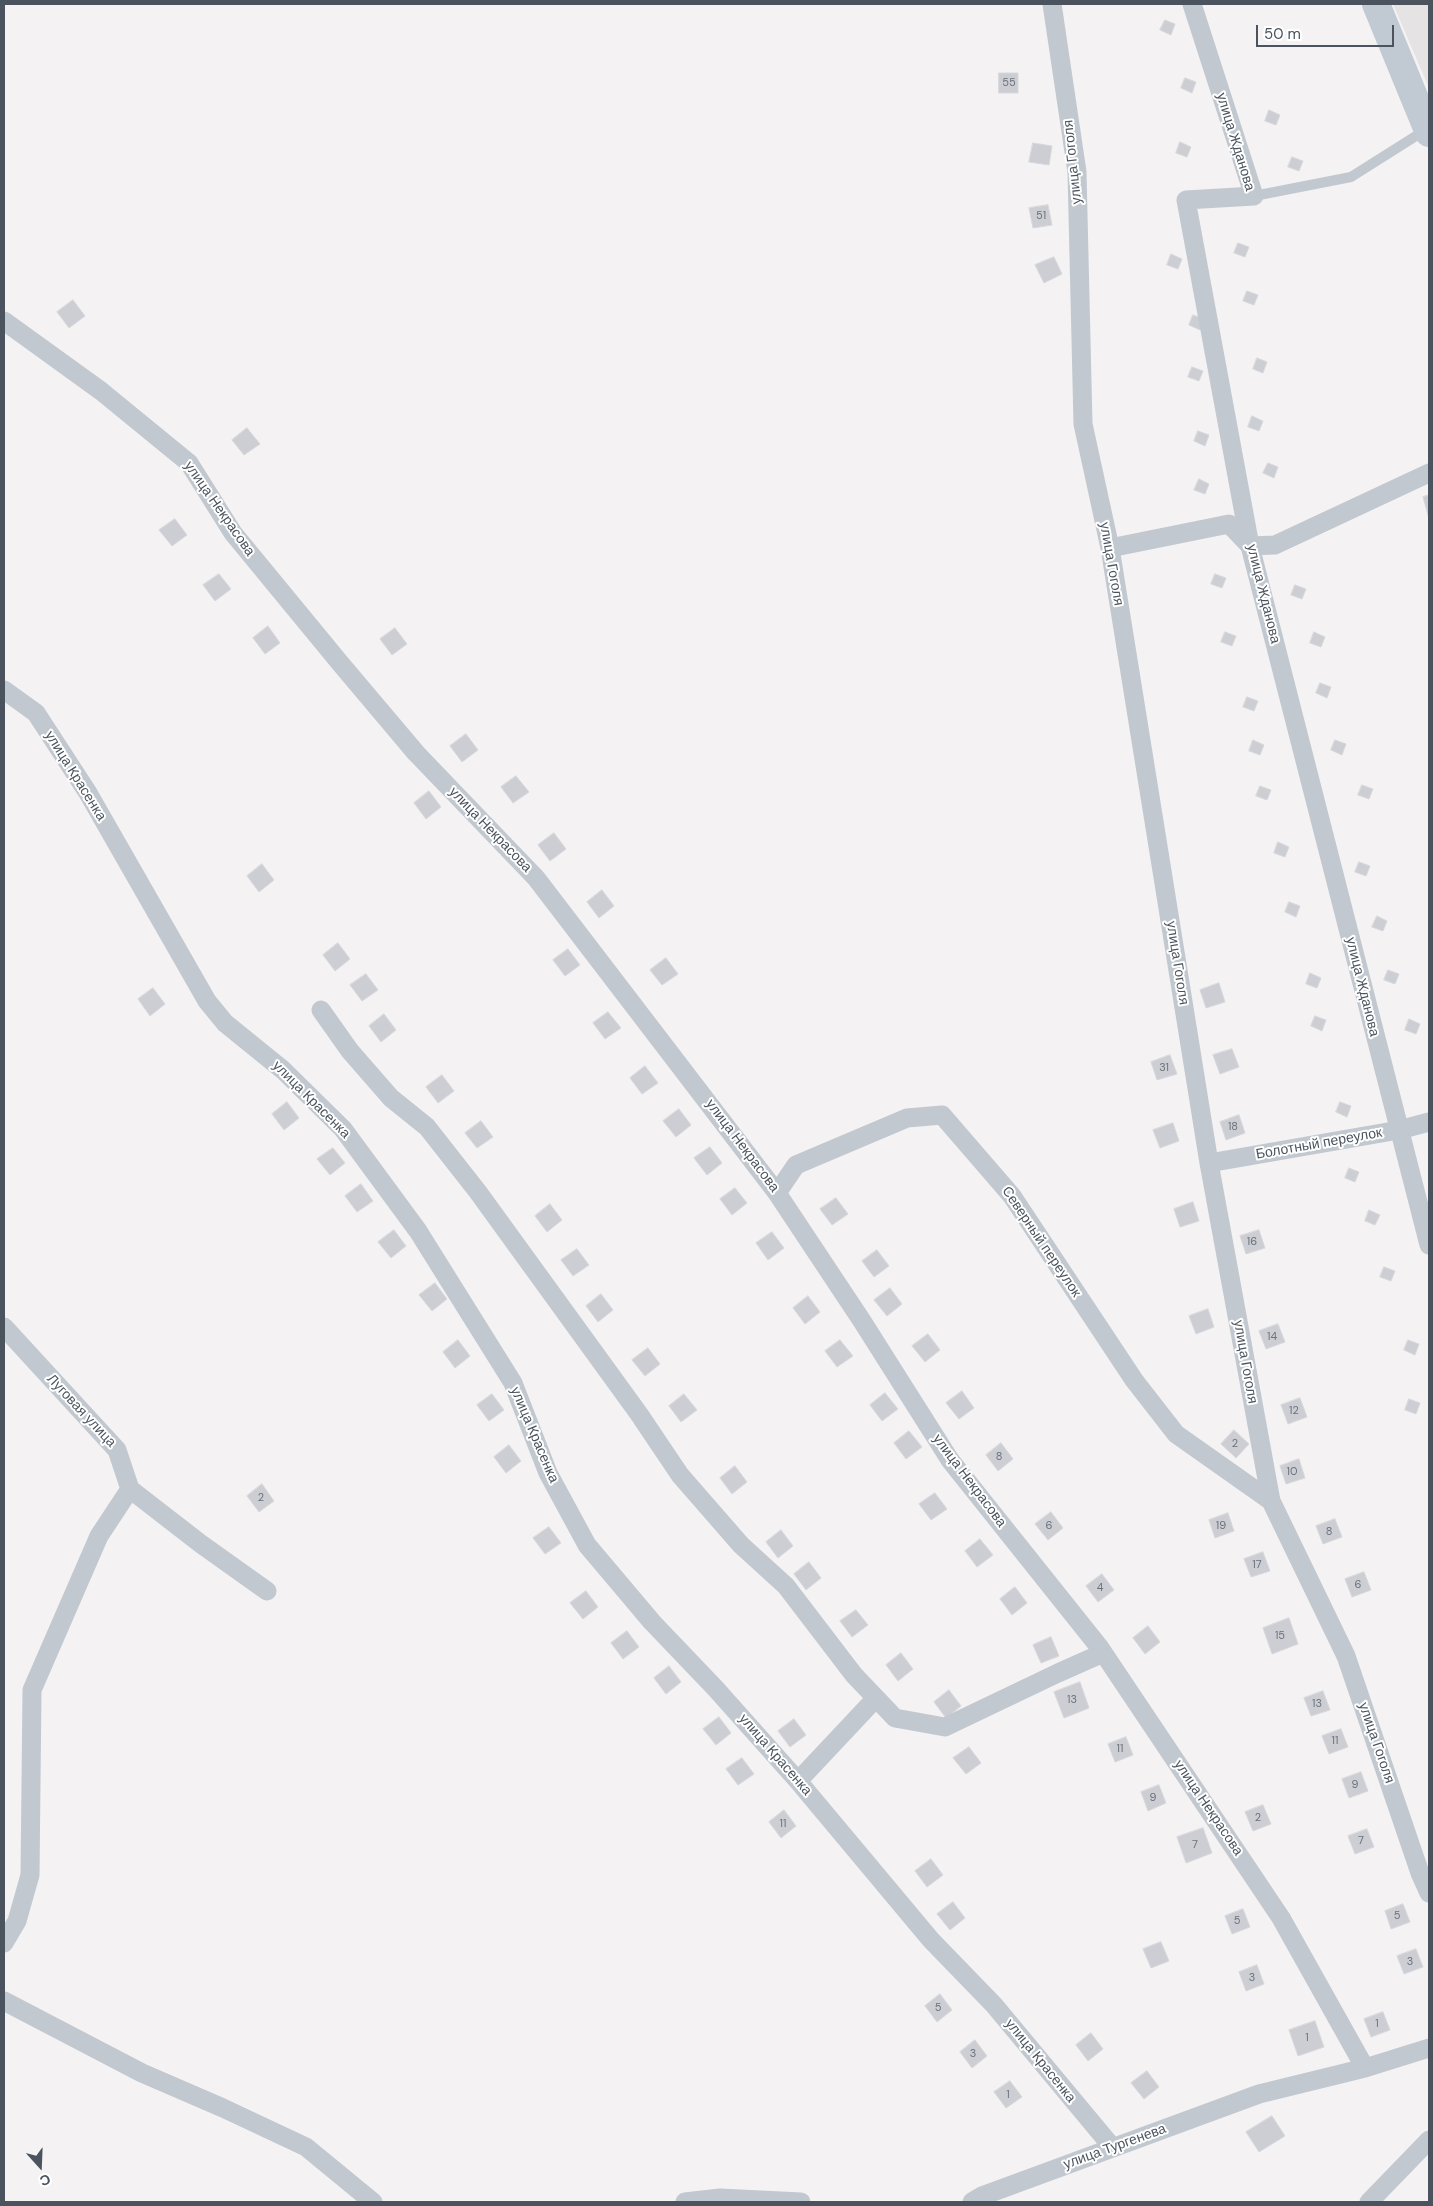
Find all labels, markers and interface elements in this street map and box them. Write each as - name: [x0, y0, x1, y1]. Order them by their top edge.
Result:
- scale bar: [1258, 15, 1396, 47]
- text: 50 m: [1264, 24, 1301, 44]
- house number: 55: [1002, 76, 1016, 90]
- street label: улица Жданова: [1212, 91, 1258, 193]
- street label: улица Гоголя: [1060, 119, 1086, 205]
- house number: 51: [1036, 209, 1046, 223]
- street label: улица Некрасова: [180, 458, 258, 560]
- street label: улица Гоголя: [1095, 521, 1127, 607]
- street label: улица Жданова: [1243, 543, 1283, 645]
- street label: улица Красенка: [41, 728, 109, 824]
- street label: улица Некрасова: [445, 784, 535, 876]
- street label: улица Гоголя: [1162, 920, 1192, 1006]
- street label: улица Жданова: [1342, 936, 1382, 1038]
- street label: улица Красенка: [269, 1058, 353, 1142]
- house number: 31: [1159, 1061, 1169, 1075]
- street label: улица Некрасова: [702, 1096, 782, 1196]
- house number: 18: [1228, 1120, 1238, 1134]
- street label: Болотный переулок: [1255, 1125, 1383, 1163]
- street label: Северный переулок: [998, 1183, 1084, 1301]
- house number: 16: [1247, 1235, 1257, 1249]
- street label: улица Гоголя: [1229, 1319, 1261, 1405]
- house number: 14: [1267, 1330, 1277, 1344]
- street label: Луговая улица: [43, 1371, 119, 1451]
- street label: улица Красенка: [506, 1384, 562, 1486]
- house number: 12: [1289, 1404, 1299, 1418]
- street label: улица Некрасова: [929, 1431, 1009, 1531]
- house number: 2: [1232, 1437, 1238, 1451]
- house number: 8: [996, 1450, 1002, 1464]
- house number: 10: [1287, 1465, 1297, 1479]
- house number: 2: [258, 1491, 264, 1505]
- house number: 6: [1046, 1519, 1052, 1533]
- house number: 19: [1216, 1519, 1226, 1533]
- house number: 8: [1326, 1525, 1332, 1539]
- house number: 17: [1252, 1558, 1262, 1572]
- house number: 6: [1355, 1578, 1361, 1592]
- house number: 4: [1097, 1581, 1103, 1595]
- house number: 15: [1275, 1629, 1285, 1643]
- house number: 13: [1067, 1693, 1077, 1707]
- house number: 13: [1312, 1697, 1322, 1711]
- street label: улица Гоголя: [1354, 1700, 1398, 1786]
- street label: улица Красенка: [735, 1711, 815, 1799]
- house number: 11: [1332, 1734, 1338, 1748]
- house number: 11: [1117, 1742, 1123, 1756]
- street label: улица Некрасова: [1170, 1757, 1246, 1859]
- house number: 9: [1352, 1778, 1358, 1792]
- house number: 9: [1150, 1791, 1156, 1805]
- house number: 2: [1255, 1811, 1261, 1825]
- house number: 11: [780, 1817, 786, 1831]
- house number: 7: [1358, 1834, 1364, 1848]
- house number: 7: [1192, 1838, 1198, 1852]
- house number: 5: [1394, 1909, 1400, 1923]
- house number: 5: [1234, 1914, 1240, 1928]
- house number: 3: [1407, 1955, 1413, 1969]
- house number: 3: [1249, 1971, 1255, 1985]
- house number: 5: [935, 2001, 941, 2015]
- street label: улица Красенка: [1001, 2016, 1079, 2106]
- house number: 1: [1375, 2017, 1379, 2031]
- house number: 1: [1305, 2031, 1309, 2045]
- house number: 3: [970, 2047, 976, 2061]
- house number: 1: [1006, 2088, 1010, 2102]
- street label: улица Тургенева: [1061, 2121, 1169, 2173]
- north arrow: [15, 2141, 65, 2191]
- text: С: [37, 2170, 53, 2190]

